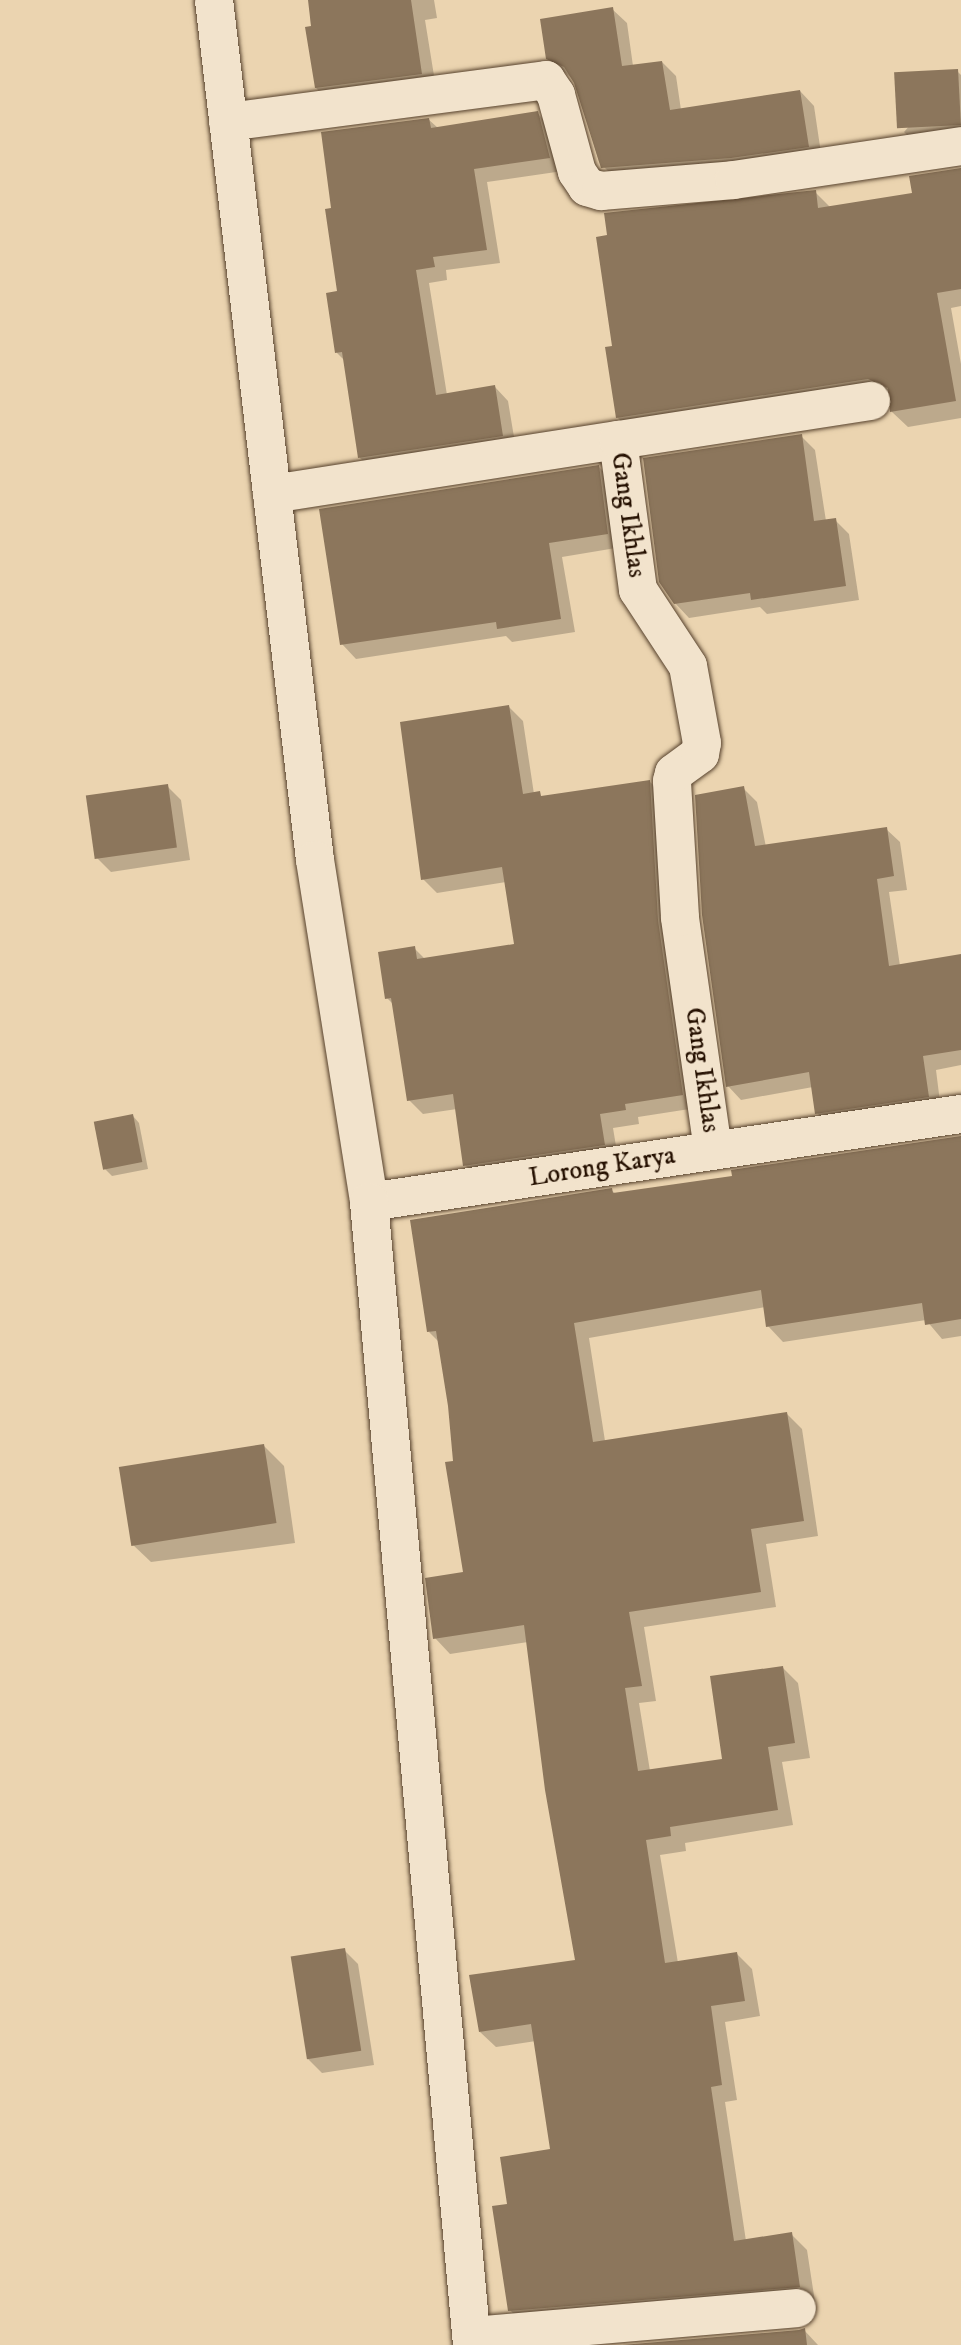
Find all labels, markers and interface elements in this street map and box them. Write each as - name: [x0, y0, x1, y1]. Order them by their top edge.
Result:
- street label: Gang Ikhlas: [604, 451, 652, 579]
- street label: Gang Ikhlas: [678, 1006, 726, 1134]
- street label: Lorong Karya: [527, 1140, 677, 1194]

